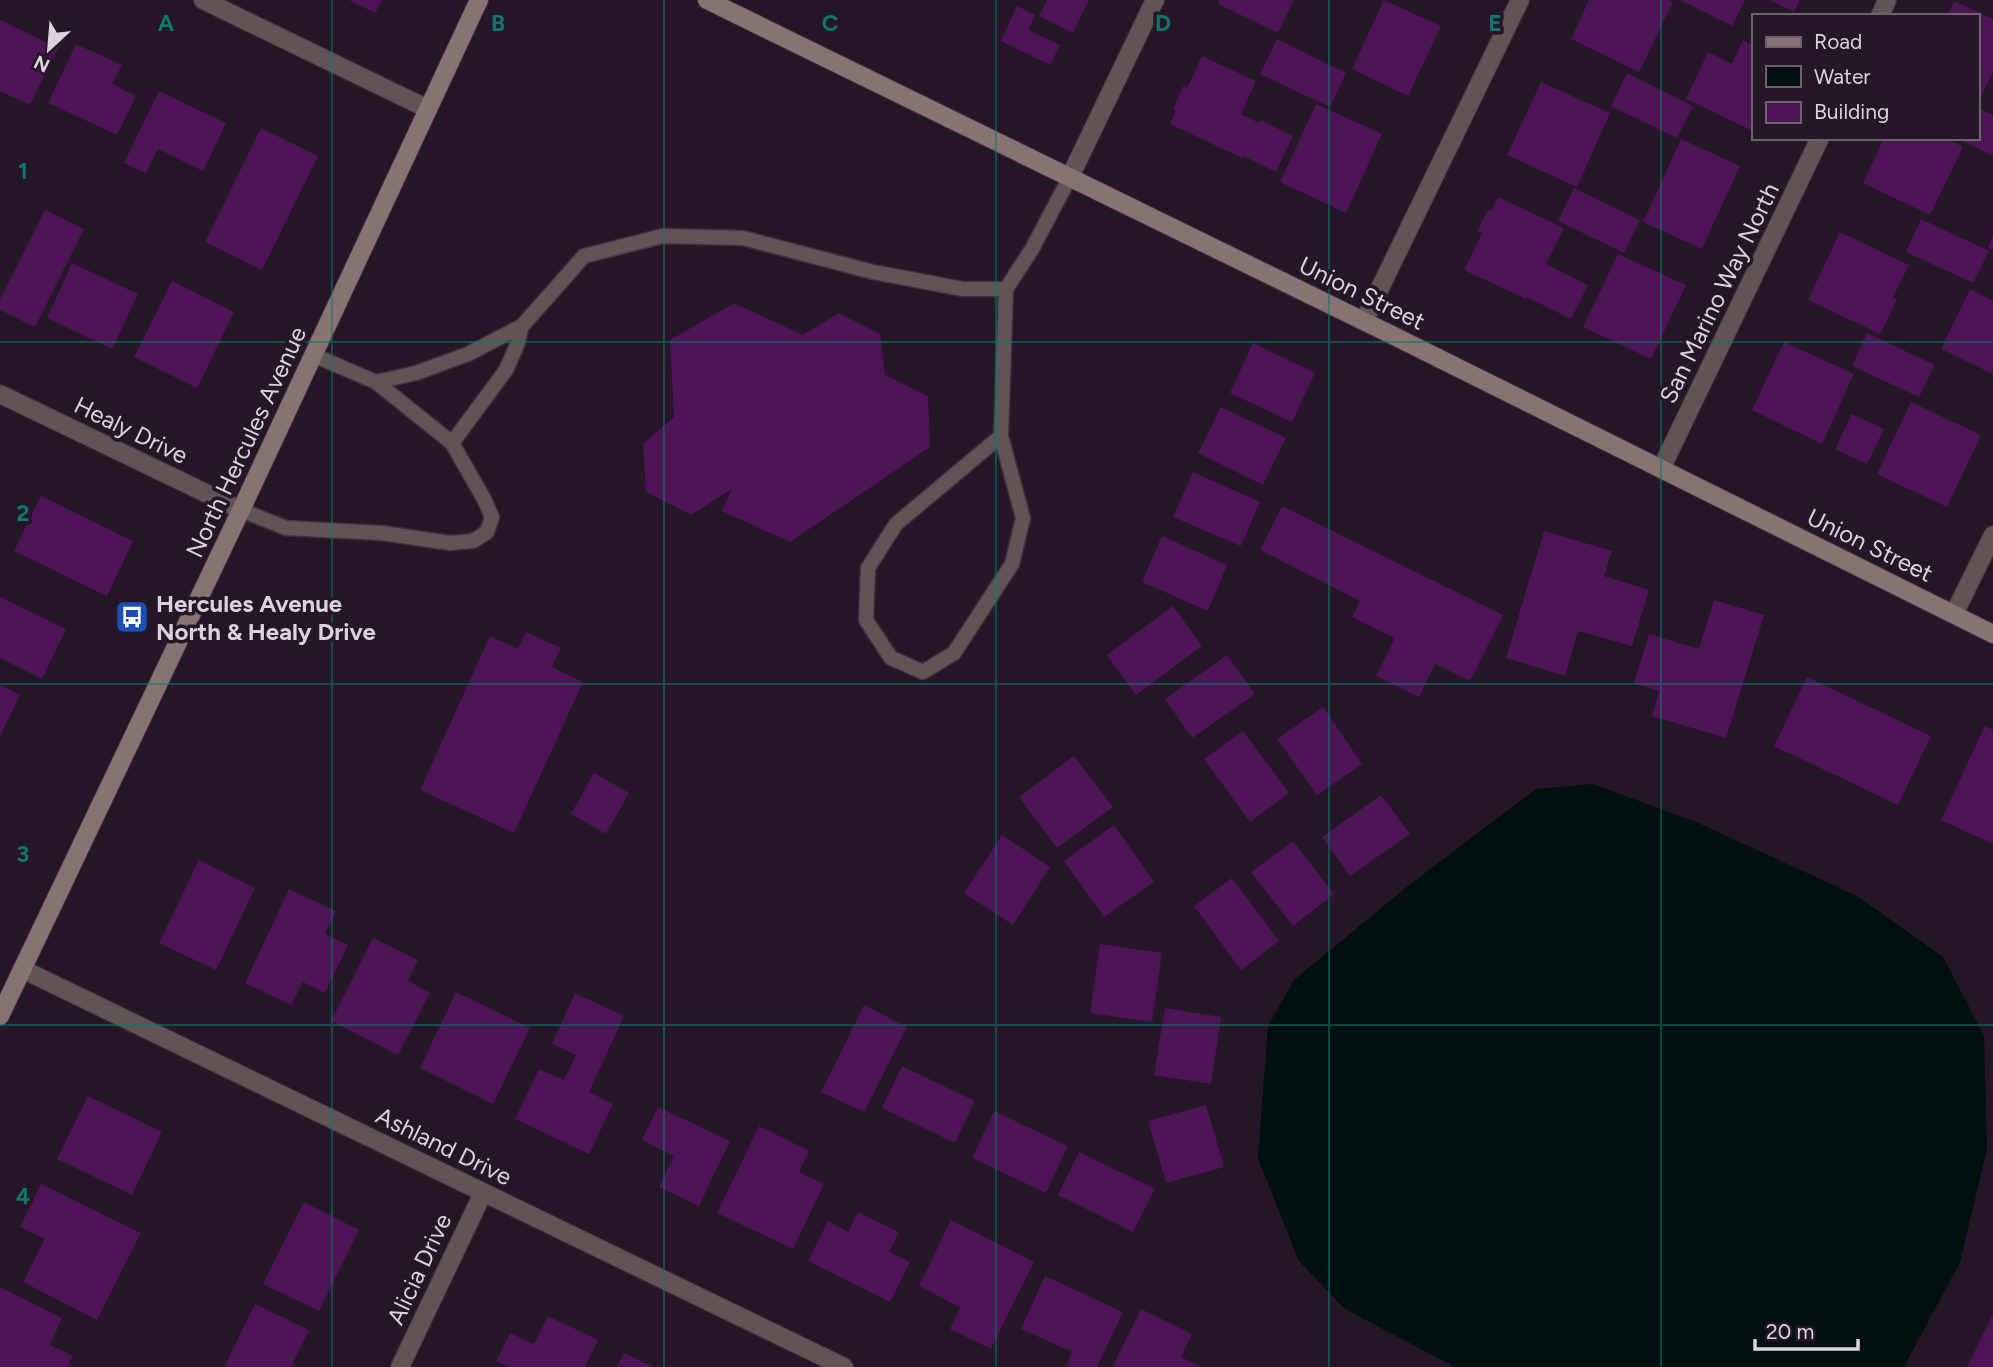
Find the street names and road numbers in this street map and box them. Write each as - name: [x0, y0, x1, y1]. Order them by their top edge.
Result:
- street label: San Marino Way North: [1653, 178, 1785, 408]
- street label: Union Street: [1294, 250, 1430, 336]
- street label: North Hercules Avenue: [180, 322, 312, 562]
- street label: Healy Drive: [70, 390, 192, 470]
- street label: Union Street: [1802, 502, 1938, 588]
- street label: Ashland Drive: [371, 1101, 517, 1191]
- street label: Alicia Drive: [381, 1209, 457, 1329]

